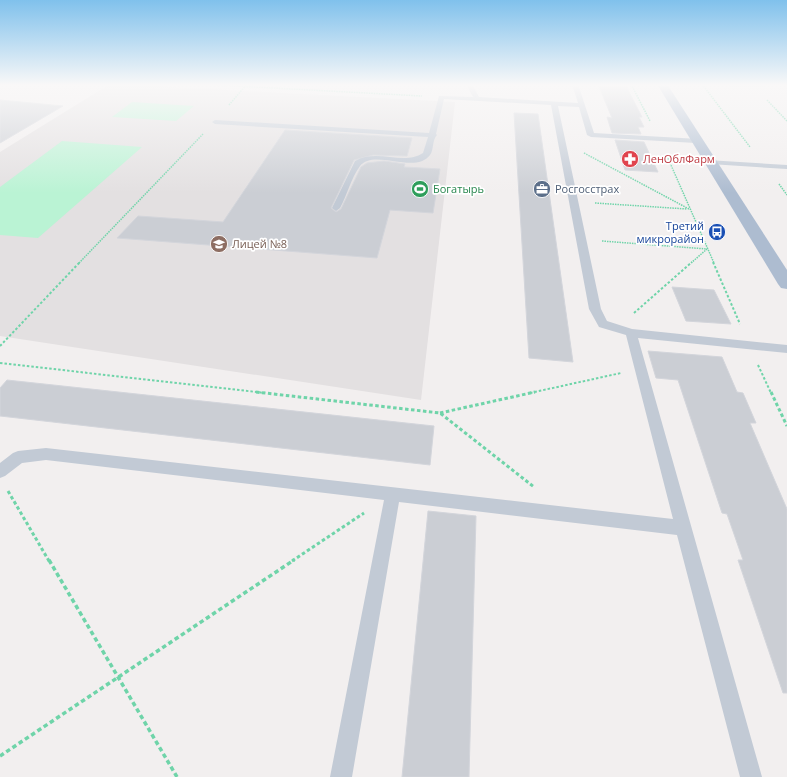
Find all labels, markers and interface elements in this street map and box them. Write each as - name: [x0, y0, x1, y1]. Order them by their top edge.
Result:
- pharmacy icon: ЛенОблФарм: [620, 149, 640, 169]
- place label: ЛенОблФарм: [643, 151, 715, 166]
- sports icon: Богатырь: [410, 179, 430, 199]
- office icon: Росгосстрах: [532, 179, 552, 199]
- place label: Богатырь: [433, 181, 484, 196]
- place label: Росгосстрах: [555, 181, 619, 196]
- place label: Третий микрорайон: [636, 218, 704, 246]
- bus stop icon: Третий микрорайон: [707, 222, 727, 242]
- school or university icon: Лицей №8: [209, 234, 229, 254]
- place label: Лицей №8: [232, 236, 287, 251]

